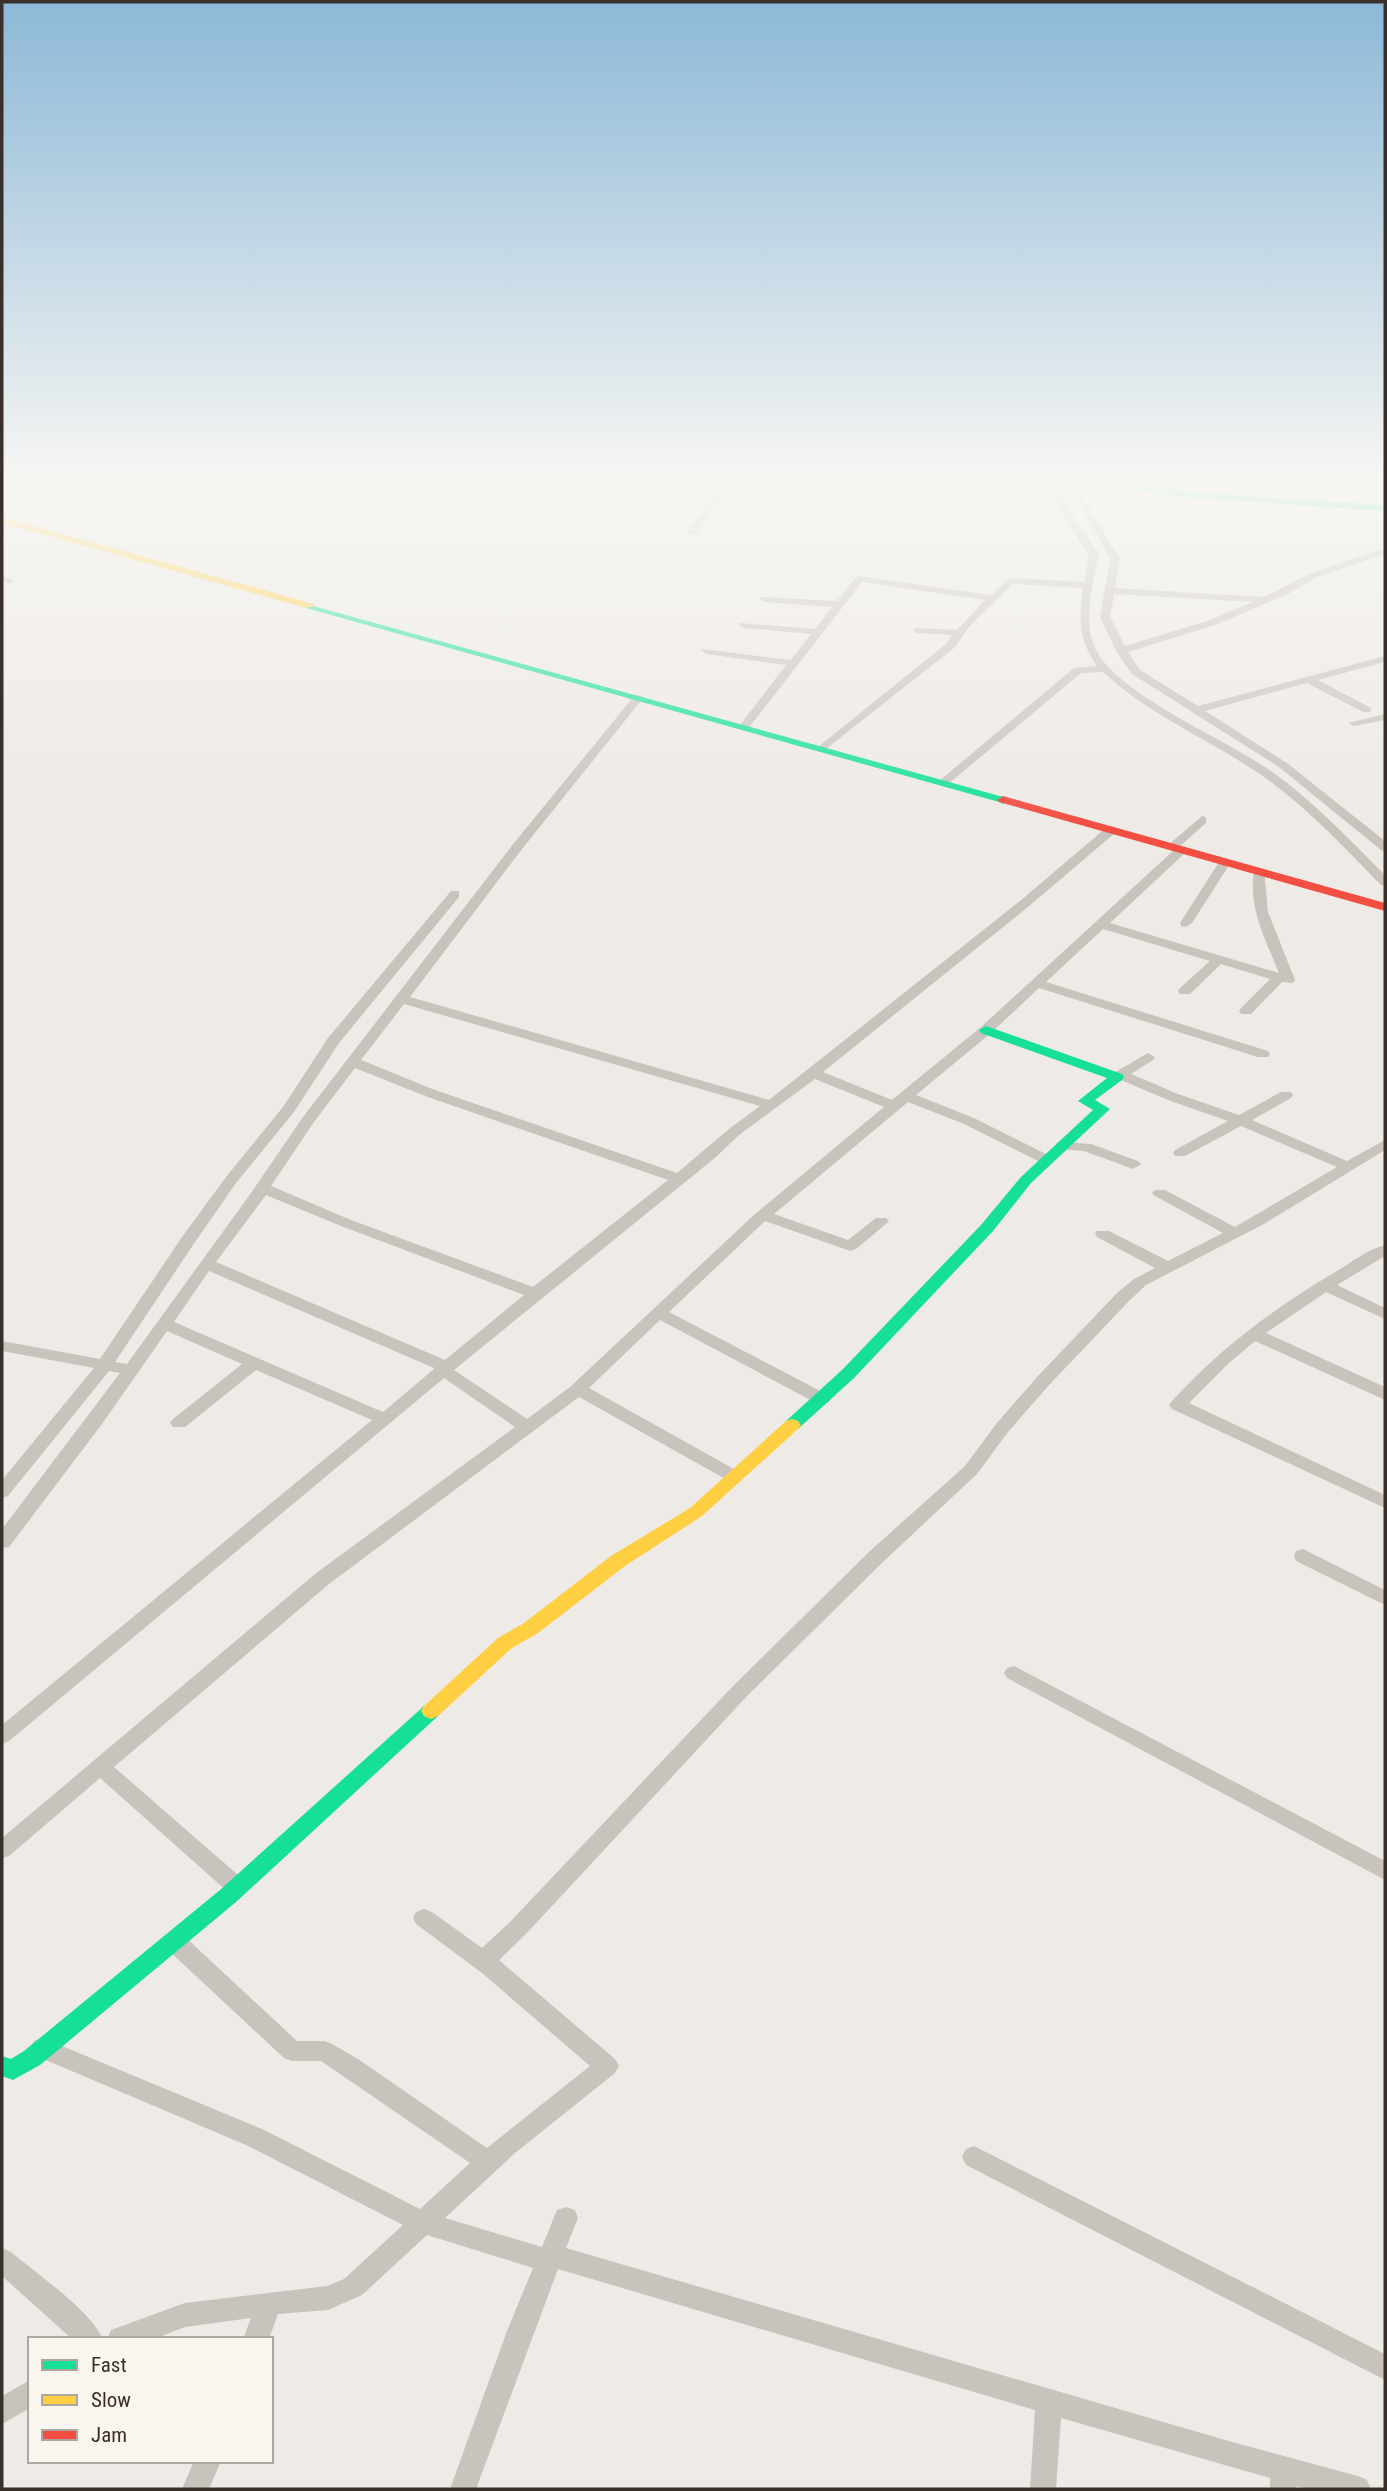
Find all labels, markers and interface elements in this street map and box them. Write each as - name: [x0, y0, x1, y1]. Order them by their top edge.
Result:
- legend: [28, 2337, 273, 2463]
- text: Fast: [91, 2353, 127, 2377]
- text: Slow: [91, 2388, 131, 2412]
- text: Jam: [91, 2423, 127, 2447]

